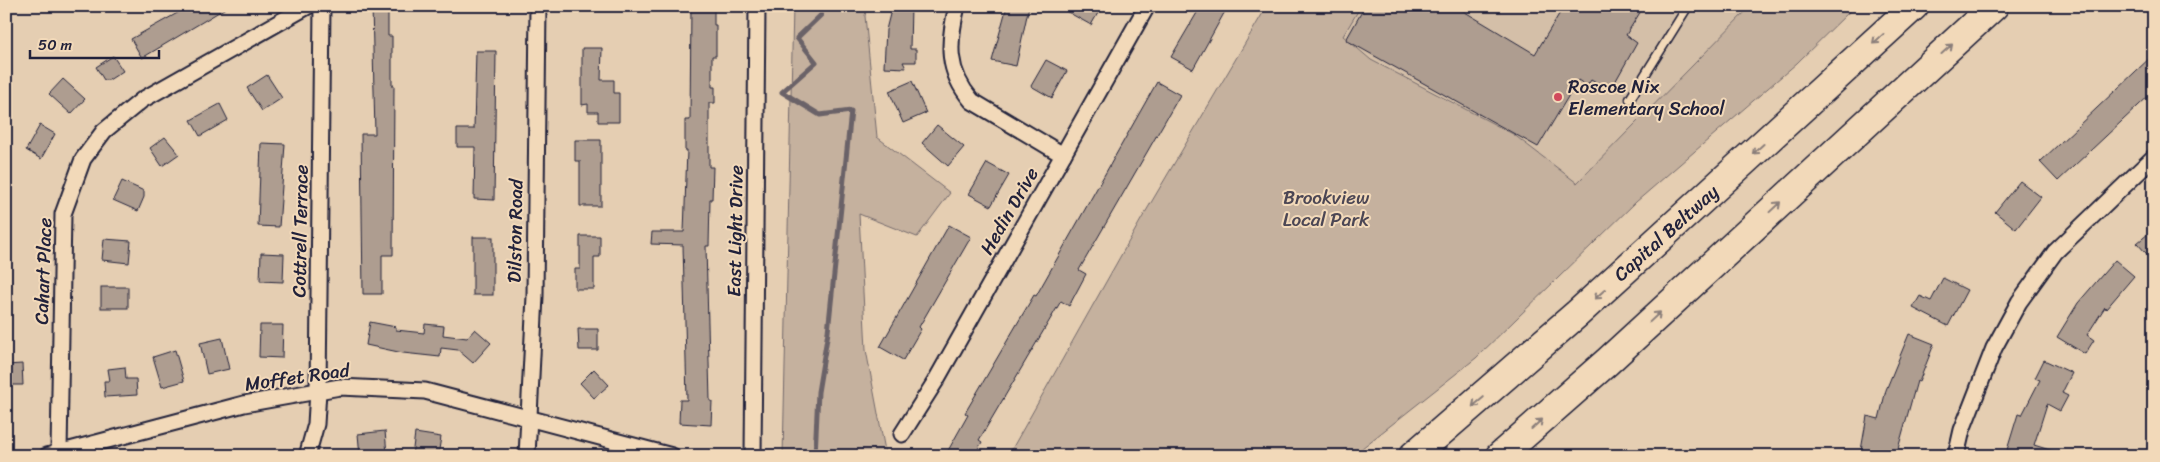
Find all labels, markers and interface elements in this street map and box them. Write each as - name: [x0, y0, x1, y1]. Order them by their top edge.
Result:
- scale bar: [30, 28, 159, 60]
- text: 50 m: [38, 32, 73, 58]
- one-way arrow: [1872, 33, 1885, 45]
- one-way arrow: [1941, 43, 1954, 54]
- place label: Roscoe Nix Elementary School: [1568, 70, 1725, 125]
- marker: Roscoe Nix Elementary School: [1552, 91, 1564, 103]
- one-way arrow: [1752, 143, 1765, 155]
- street label: Hedin Drive: [971, 161, 1048, 261]
- street label: Cottrell Terrace: [282, 164, 318, 298]
- street label: East Light Drive: [717, 165, 753, 297]
- street label: Capital Beltway: [1606, 176, 1727, 290]
- street label: Dilston Road: [498, 178, 532, 283]
- park label: Brookview Local Park: [1283, 181, 1370, 236]
- one-way arrow: [1769, 201, 1781, 213]
- street label: Cahart Place: [25, 217, 61, 325]
- one-way arrow: [1593, 288, 1606, 300]
- one-way arrow: [1649, 311, 1662, 323]
- street label: Moffet Road: [242, 353, 352, 401]
- one-way arrow: [1472, 396, 1485, 407]
- one-way arrow: [1531, 418, 1544, 430]

